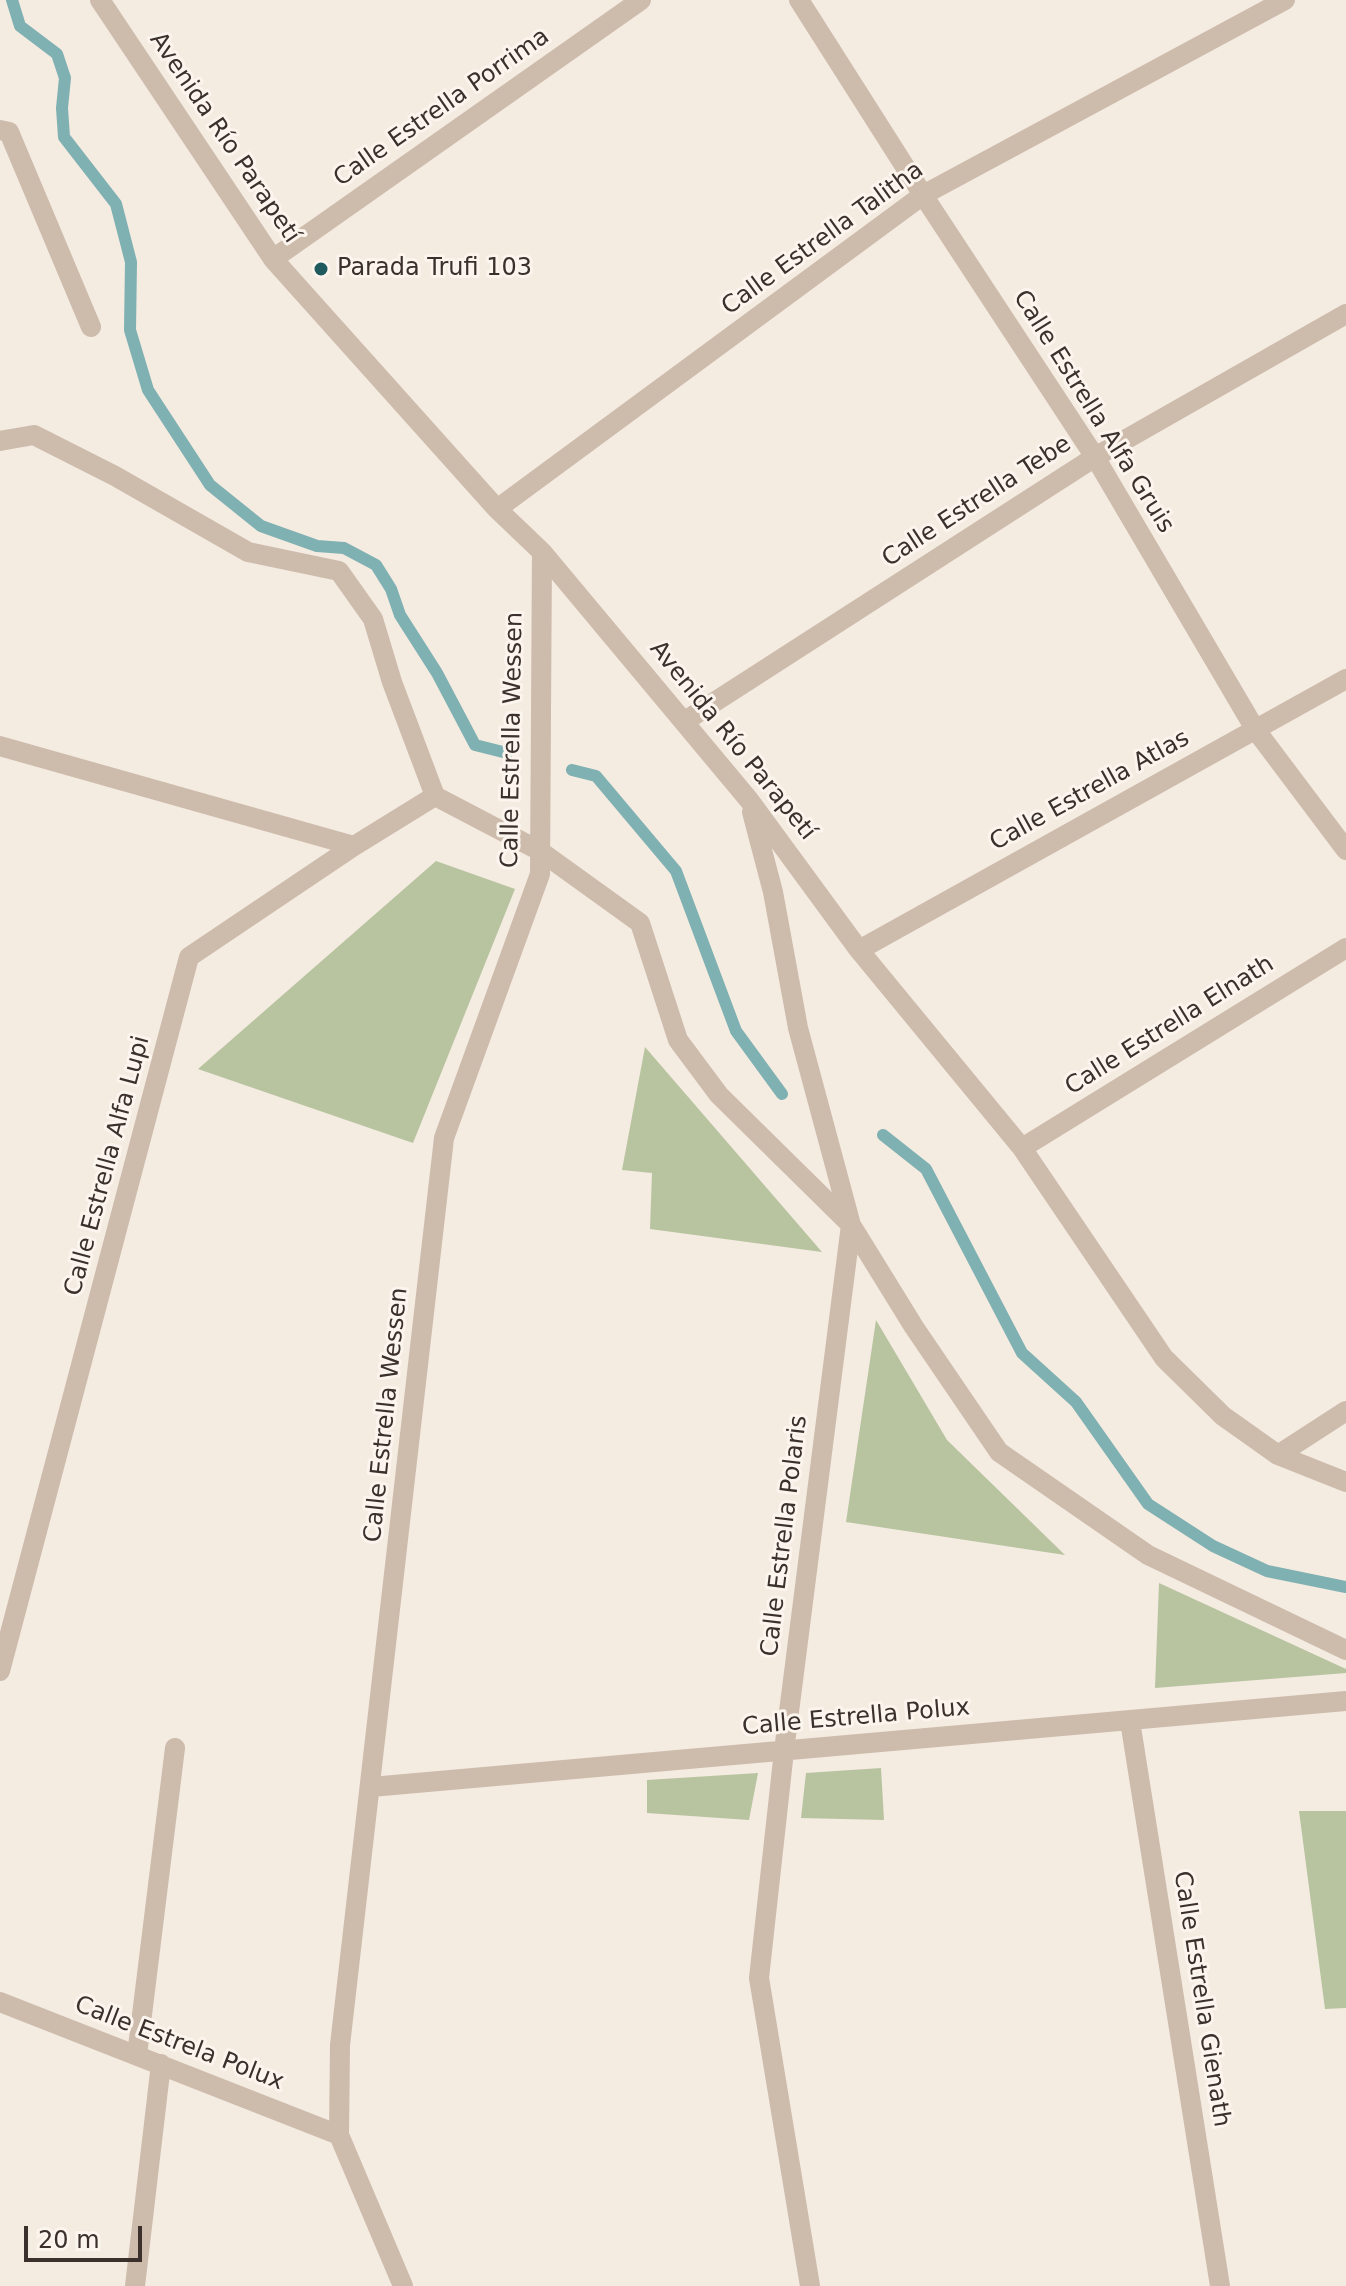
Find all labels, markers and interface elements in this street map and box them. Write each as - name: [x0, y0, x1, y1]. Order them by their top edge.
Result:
- street label: Calle Estrella Porrima: [329, 23, 555, 193]
- street label: Avenida Río Parapetí: [143, 27, 305, 249]
- street label: Calle Estrella Talitha: [717, 156, 929, 322]
- place label: Parada Trufi 103: [337, 255, 532, 283]
- marker: Parada Trufi 103: [312, 260, 330, 278]
- street label: Calle Estrella Alfa Gruis: [1006, 285, 1180, 539]
- street label: Calle Estrella Tebe: [877, 430, 1077, 574]
- street label: Calle Estrella Wessen: [496, 612, 530, 868]
- street label: Avenida Río Parapetí: [643, 636, 821, 846]
- street label: Calle Estrella Atlas: [985, 724, 1195, 858]
- street label: Calle Estrella Elnath: [1060, 950, 1280, 1102]
- street label: Calle Estrella Alfa Lupi: [59, 1033, 157, 1299]
- street label: Calle Estrella Wessen: [359, 1286, 415, 1544]
- street label: Calle Estrella Polaris: [756, 1414, 814, 1658]
- street label: Calle Estrella Polux: [741, 1694, 971, 1742]
- street label: Calle Estrella Gienath: [1167, 1869, 1235, 2129]
- street label: Calle Estrela Polux: [70, 1991, 288, 2097]
- scale bar: [28, 2210, 146, 2260]
- text: 20 m: [38, 2226, 100, 2254]

